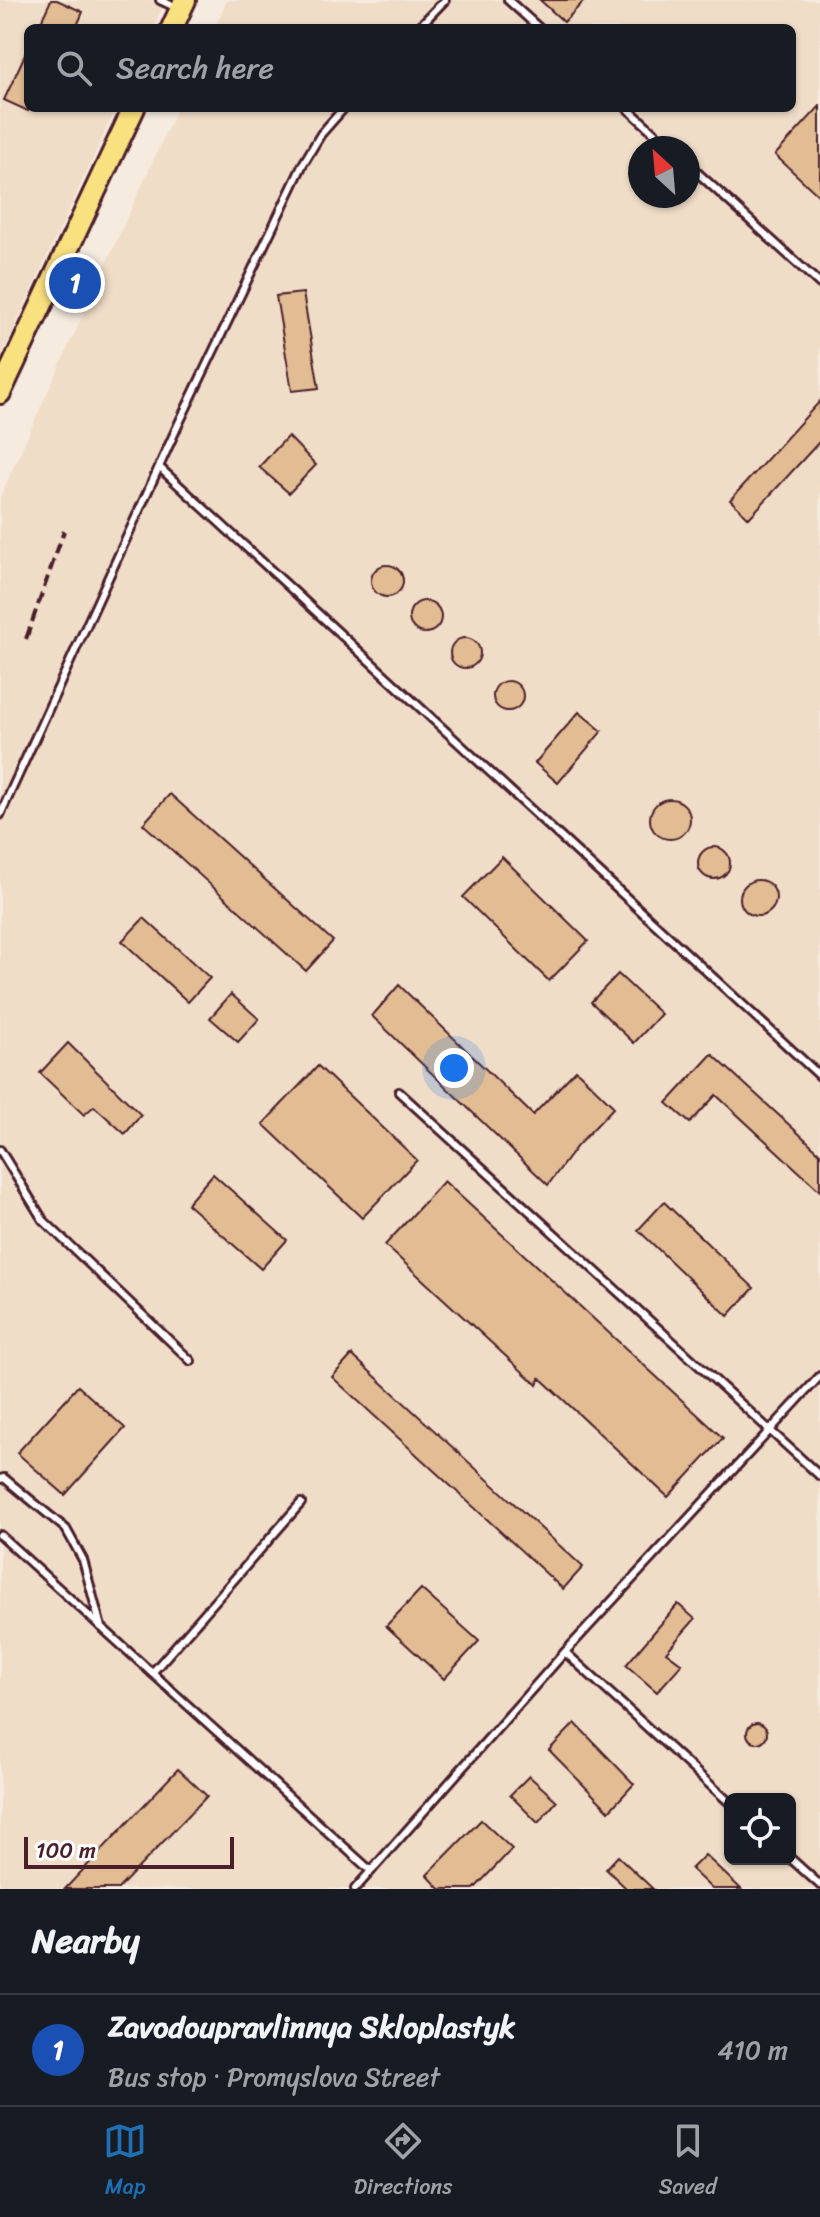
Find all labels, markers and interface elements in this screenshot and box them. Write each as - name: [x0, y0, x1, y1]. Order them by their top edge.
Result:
- search box: [24, 24, 796, 112]
- text: Search here: [116, 41, 274, 95]
- icon: search: [52, 46, 96, 90]
- north arrow: [628, 136, 700, 208]
- pin: 1: [49, 253, 101, 313]
- your location: [434, 1048, 474, 1088]
- map controls: [724, 1793, 796, 1865]
- button: locate: [724, 1793, 796, 1865]
- text: 100 m: [36, 1831, 96, 1870]
- scale bar: [24, 1833, 234, 1869]
- text: Nearby: [32, 1911, 140, 1971]
- text: Zavodoupravlinnya Skloplastyk: [108, 2000, 515, 2054]
- text: 1: [52, 2027, 64, 2073]
- text: 410 m: [717, 2027, 788, 2073]
- text: Bus stop · Promyslova Street: [108, 2054, 440, 2100]
- tab: Map: [103, 2119, 147, 2206]
- tab: Directions: [354, 2119, 452, 2206]
- tab: Saved: [659, 2119, 717, 2206]

